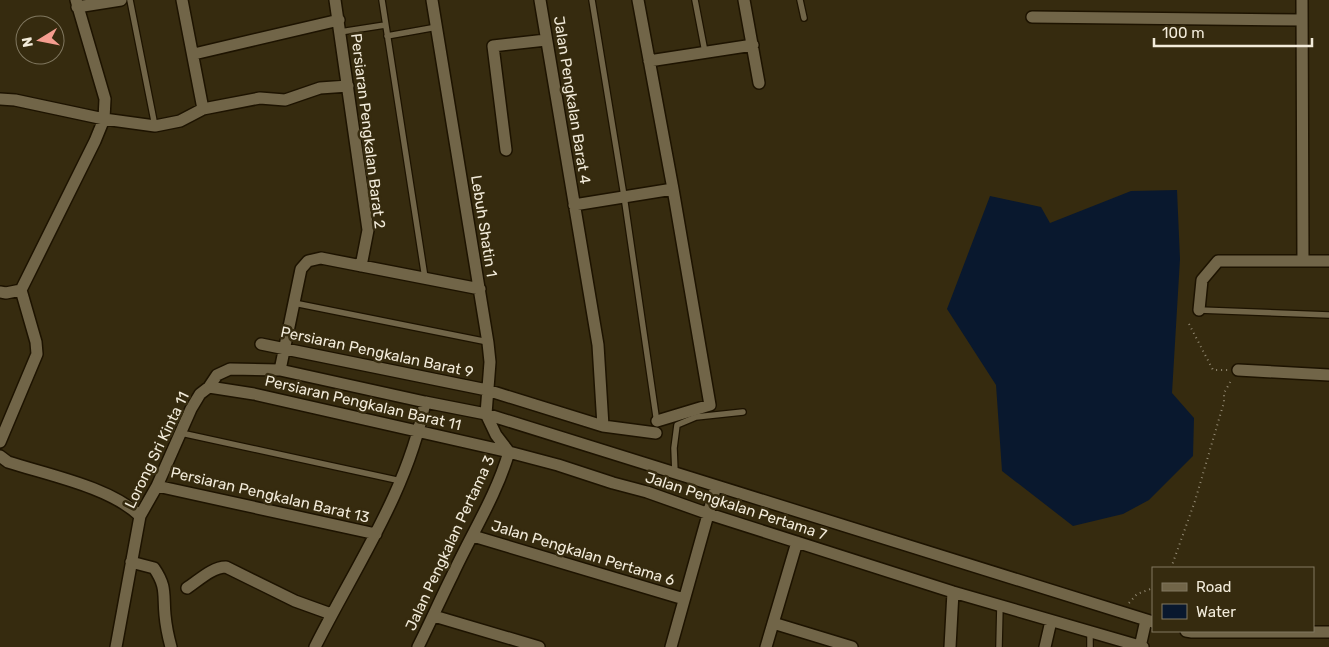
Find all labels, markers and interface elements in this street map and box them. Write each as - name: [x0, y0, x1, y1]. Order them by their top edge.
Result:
- north arrow: [15, 15, 65, 65]
- street label: Jalan Pengkalan Barat 4: [550, 15, 594, 185]
- scale bar: [1154, 15, 1312, 47]
- text: 100 m: [1162, 24, 1204, 42]
- street label: Persiaran Pengkalan Barat 2: [347, 32, 389, 230]
- text: N: [18, 36, 37, 49]
- street label: Lebuh Shatin 1: [467, 174, 501, 278]
- street label: Persiaran Pengkalan Barat 9: [279, 323, 475, 381]
- street label: Persiaran Pengkalan Barat 11: [263, 372, 463, 434]
- street label: Lorong Sri Kinta 11: [121, 389, 193, 511]
- street label: Jalan Pengkalan Pertama 3: [401, 453, 499, 633]
- street label: Persiaran Pengkalan Barat 13: [169, 463, 371, 527]
- street label: Jalan Pengkalan Pertama 7: [643, 468, 829, 544]
- street label: Jalan Pengkalan Pertama 6: [489, 516, 677, 590]
- legend: [1152, 567, 1314, 632]
- text: Road: [1196, 578, 1232, 596]
- text: Water: [1196, 603, 1236, 621]

